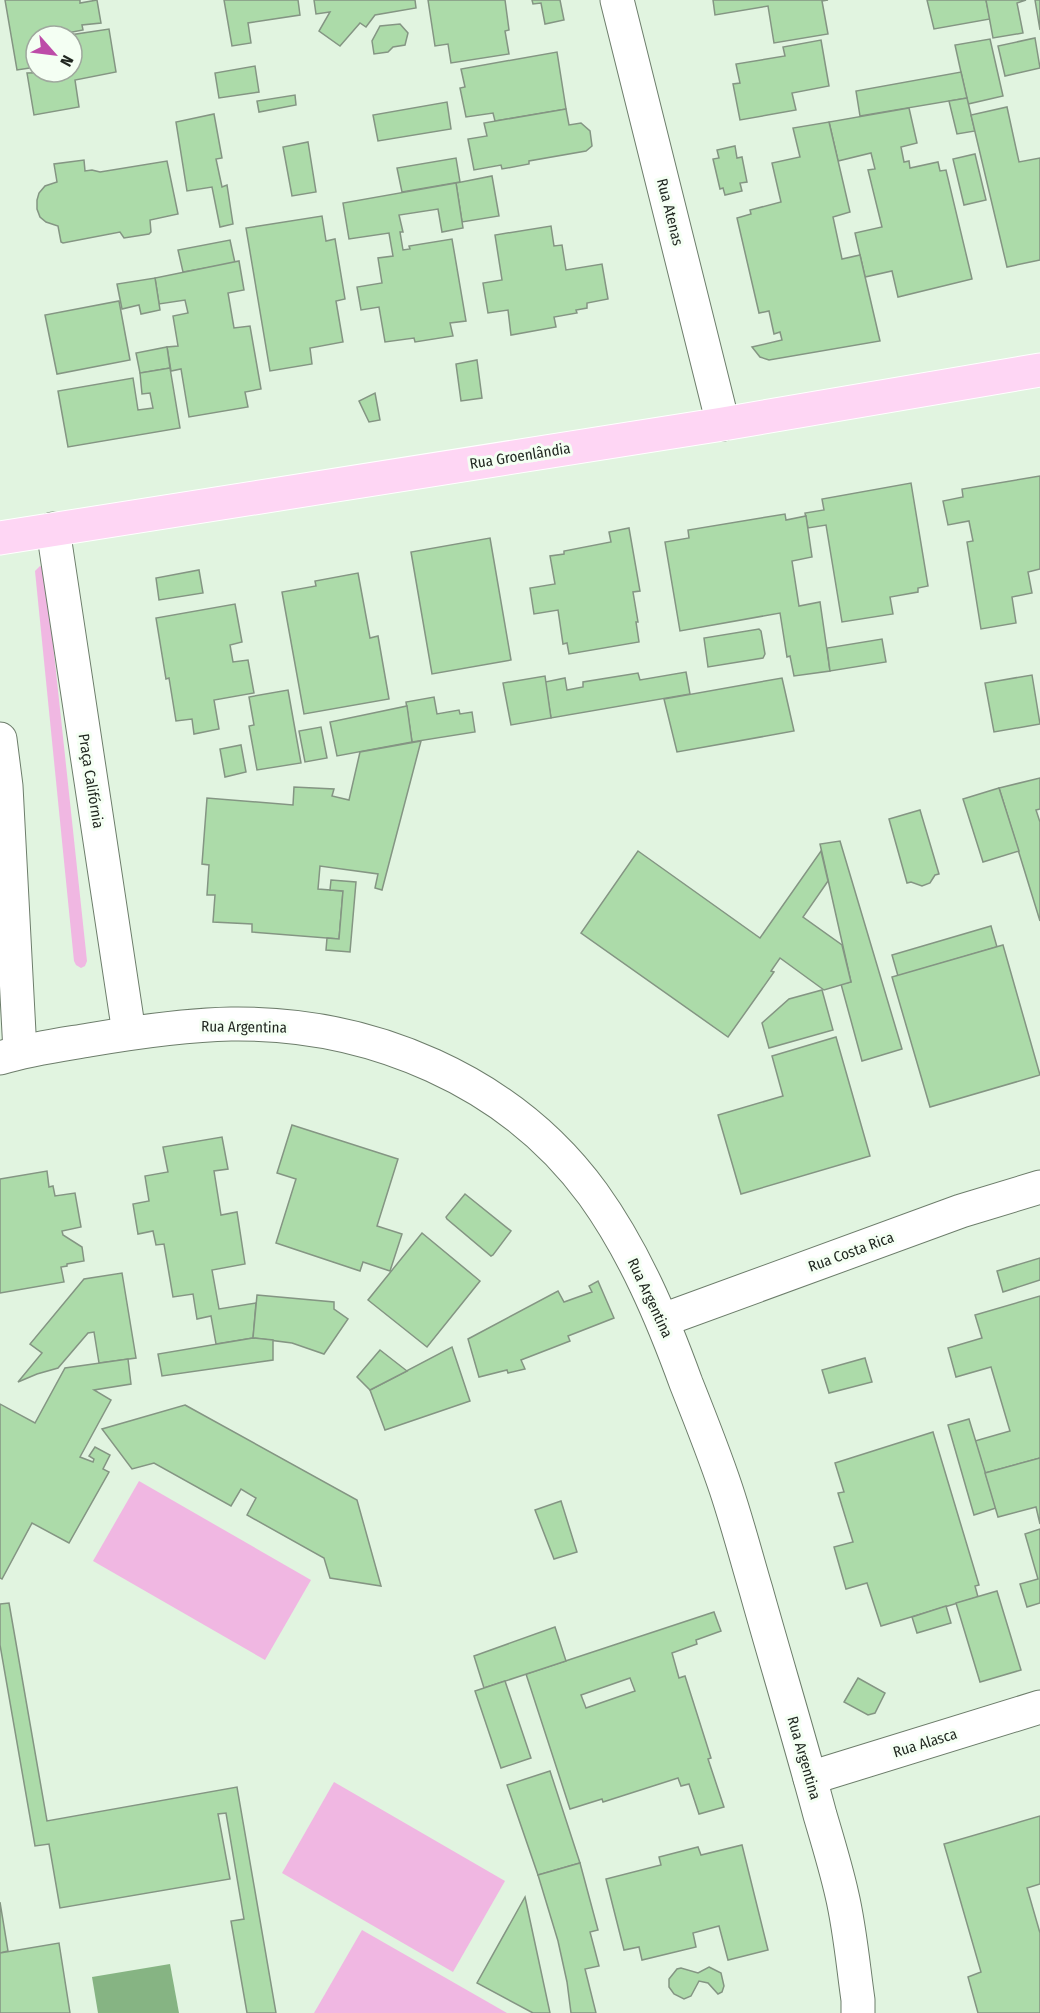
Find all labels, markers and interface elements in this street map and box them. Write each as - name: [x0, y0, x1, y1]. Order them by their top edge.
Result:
- north arrow: [24, 24, 84, 84]
- text: N: [56, 52, 77, 70]
- street label: Rua Atenas: [653, 177, 687, 247]
- street label: Rua Groenlândia: [468, 439, 572, 473]
- street label: Praça Califórnia: [75, 732, 107, 830]
- street label: Rua Argentina: [201, 1017, 287, 1037]
- street label: Rua Costa Rica: [806, 1228, 896, 1276]
- street label: Rua Argentina: [624, 1255, 676, 1341]
- street label: Rua Argentina: [784, 1714, 824, 1802]
- street label: Rua Alasca: [891, 1725, 959, 1761]

